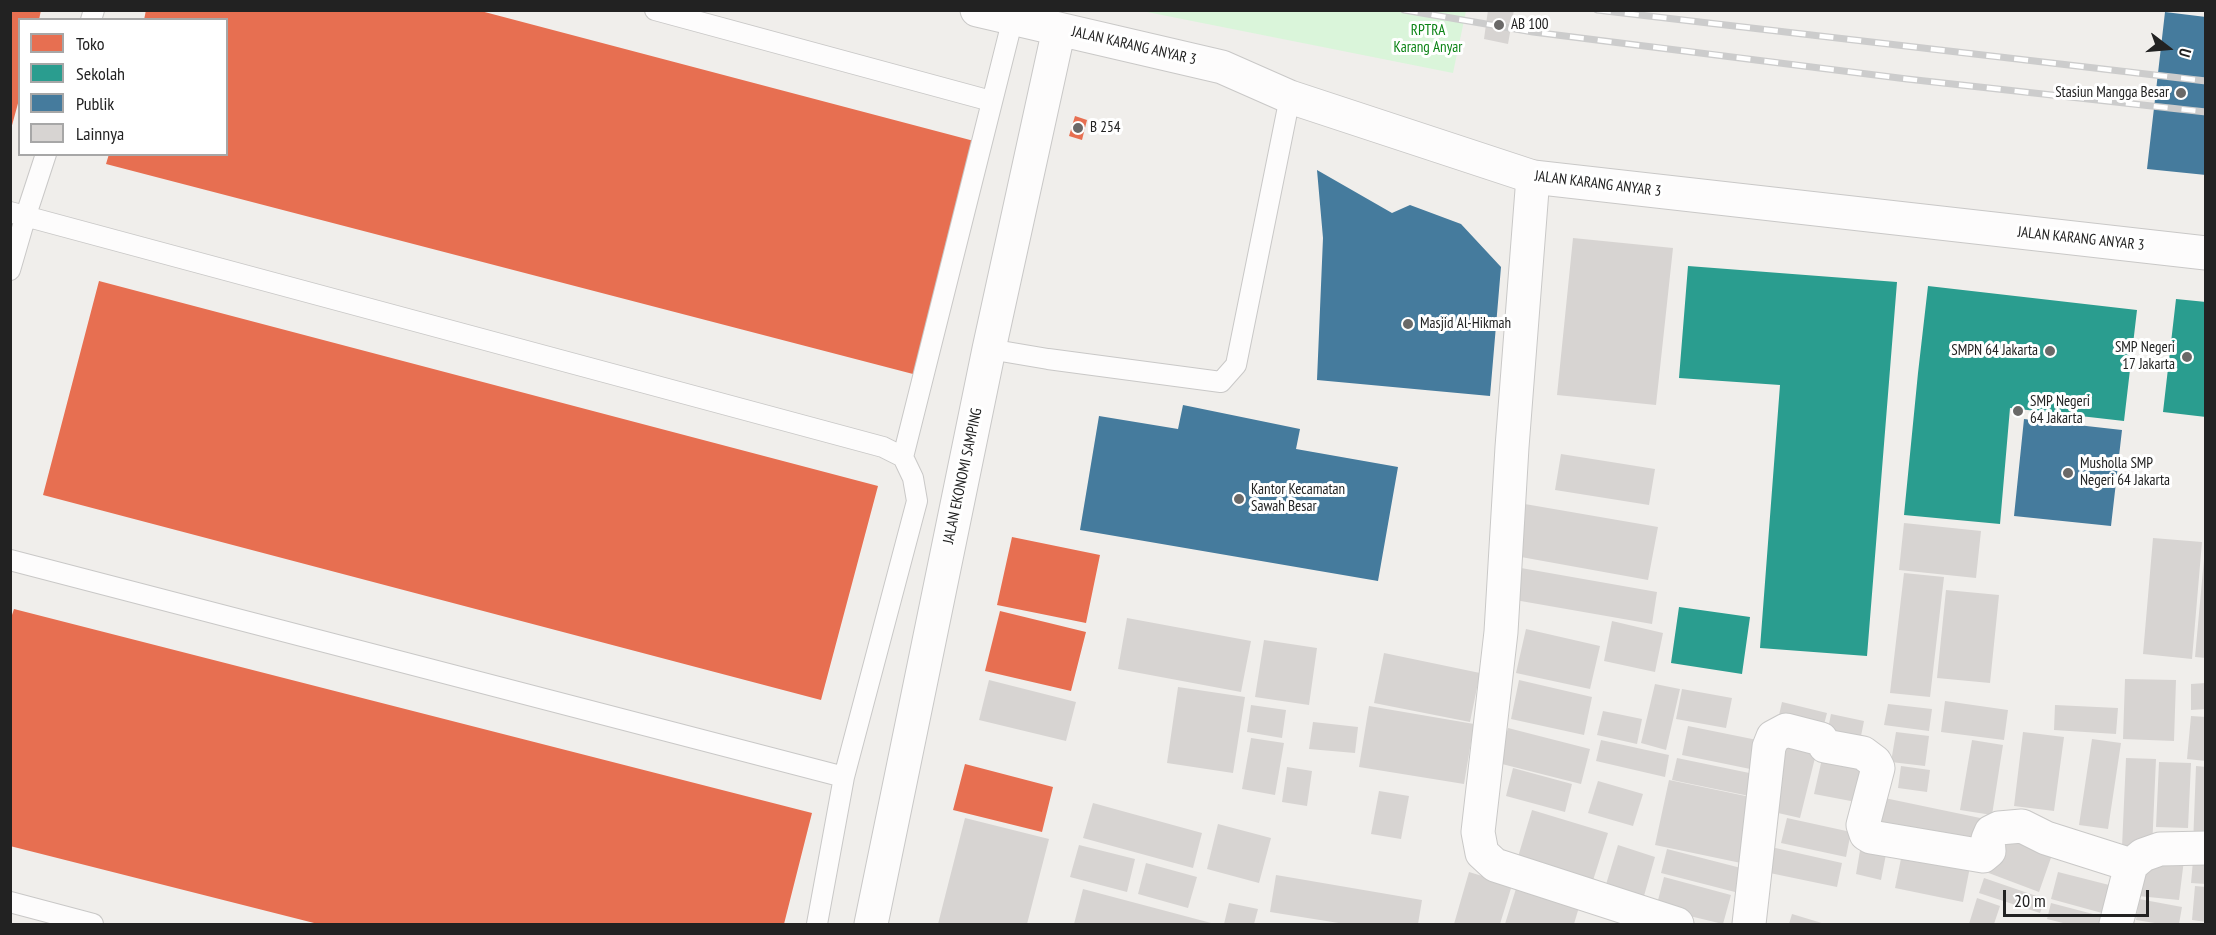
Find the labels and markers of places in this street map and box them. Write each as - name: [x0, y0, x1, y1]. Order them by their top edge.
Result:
- place label: AB 100: [1511, 16, 1549, 34]
- marker: AB 100: [1492, 18, 1506, 32]
- place label: Stasiun Mangga Besar: [2055, 84, 2169, 102]
- marker: Stasiun Mangga Besar: [2174, 86, 2188, 100]
- place label: B 254: [1090, 119, 1120, 137]
- marker: B 254: [1071, 121, 1085, 135]
- place label: Masjid Al-Hikmah: [1420, 315, 1511, 333]
- marker: Masjid Al-Hikmah: [1401, 317, 1415, 331]
- place label: SMP Negeri 17 Jakarta: [2115, 339, 2175, 374]
- place label: SMPN 64 Jakarta: [1951, 342, 2038, 360]
- marker: SMPN 64 Jakarta: [2043, 344, 2057, 358]
- marker: SMP Negeri 17 Jakarta: [2180, 350, 2194, 364]
- place label: SMP Negeri 64 Jakarta: [2030, 393, 2090, 428]
- marker: SMP Negeri 64 Jakarta: [2011, 404, 2025, 418]
- place label: Musholla SMP Negeri 64 Jakarta: [2080, 455, 2170, 490]
- marker: Musholla SMP Negeri 64 Jakarta: [2061, 466, 2075, 480]
- place label: Kantor Kecamatan Sawah Besar: [1251, 481, 1345, 516]
- marker: Kantor Kecamatan Sawah Besar: [1232, 492, 1246, 506]

